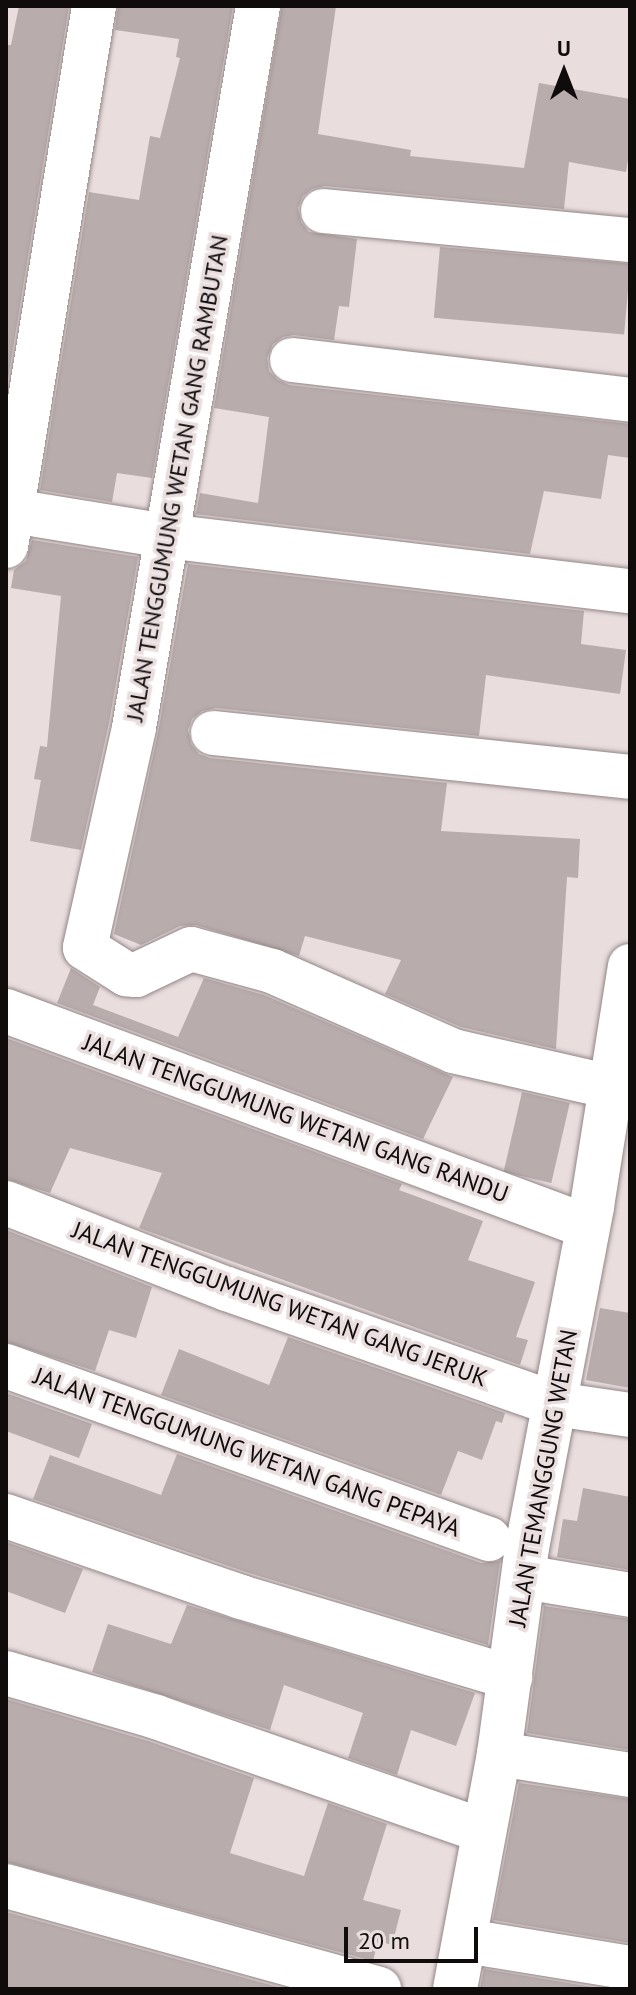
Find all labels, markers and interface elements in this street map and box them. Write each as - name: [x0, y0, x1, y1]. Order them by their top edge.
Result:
- north arrow: [524, 32, 604, 112]
- text: U: [557, 34, 571, 62]
- street label: JALAN TENGGUMUNG WETAN GANG RAMBUTAN: [120, 232, 234, 724]
- street label: JALAN TENGGUMUNG WETAN GANG RANDU: [79, 1027, 513, 1209]
- street label: JALAN TENGGUMUNG WETAN GANG JERUK: [68, 1215, 492, 1393]
- street label: JALAN TEMANGGUNG WETAN: [503, 1327, 583, 1629]
- street label: JALAN TENGGUMUNG WETAN GANG PEPAYA: [29, 1361, 465, 1543]
- scale bar: [348, 1911, 482, 1961]
- text: 20 m: [358, 1925, 410, 1956]

